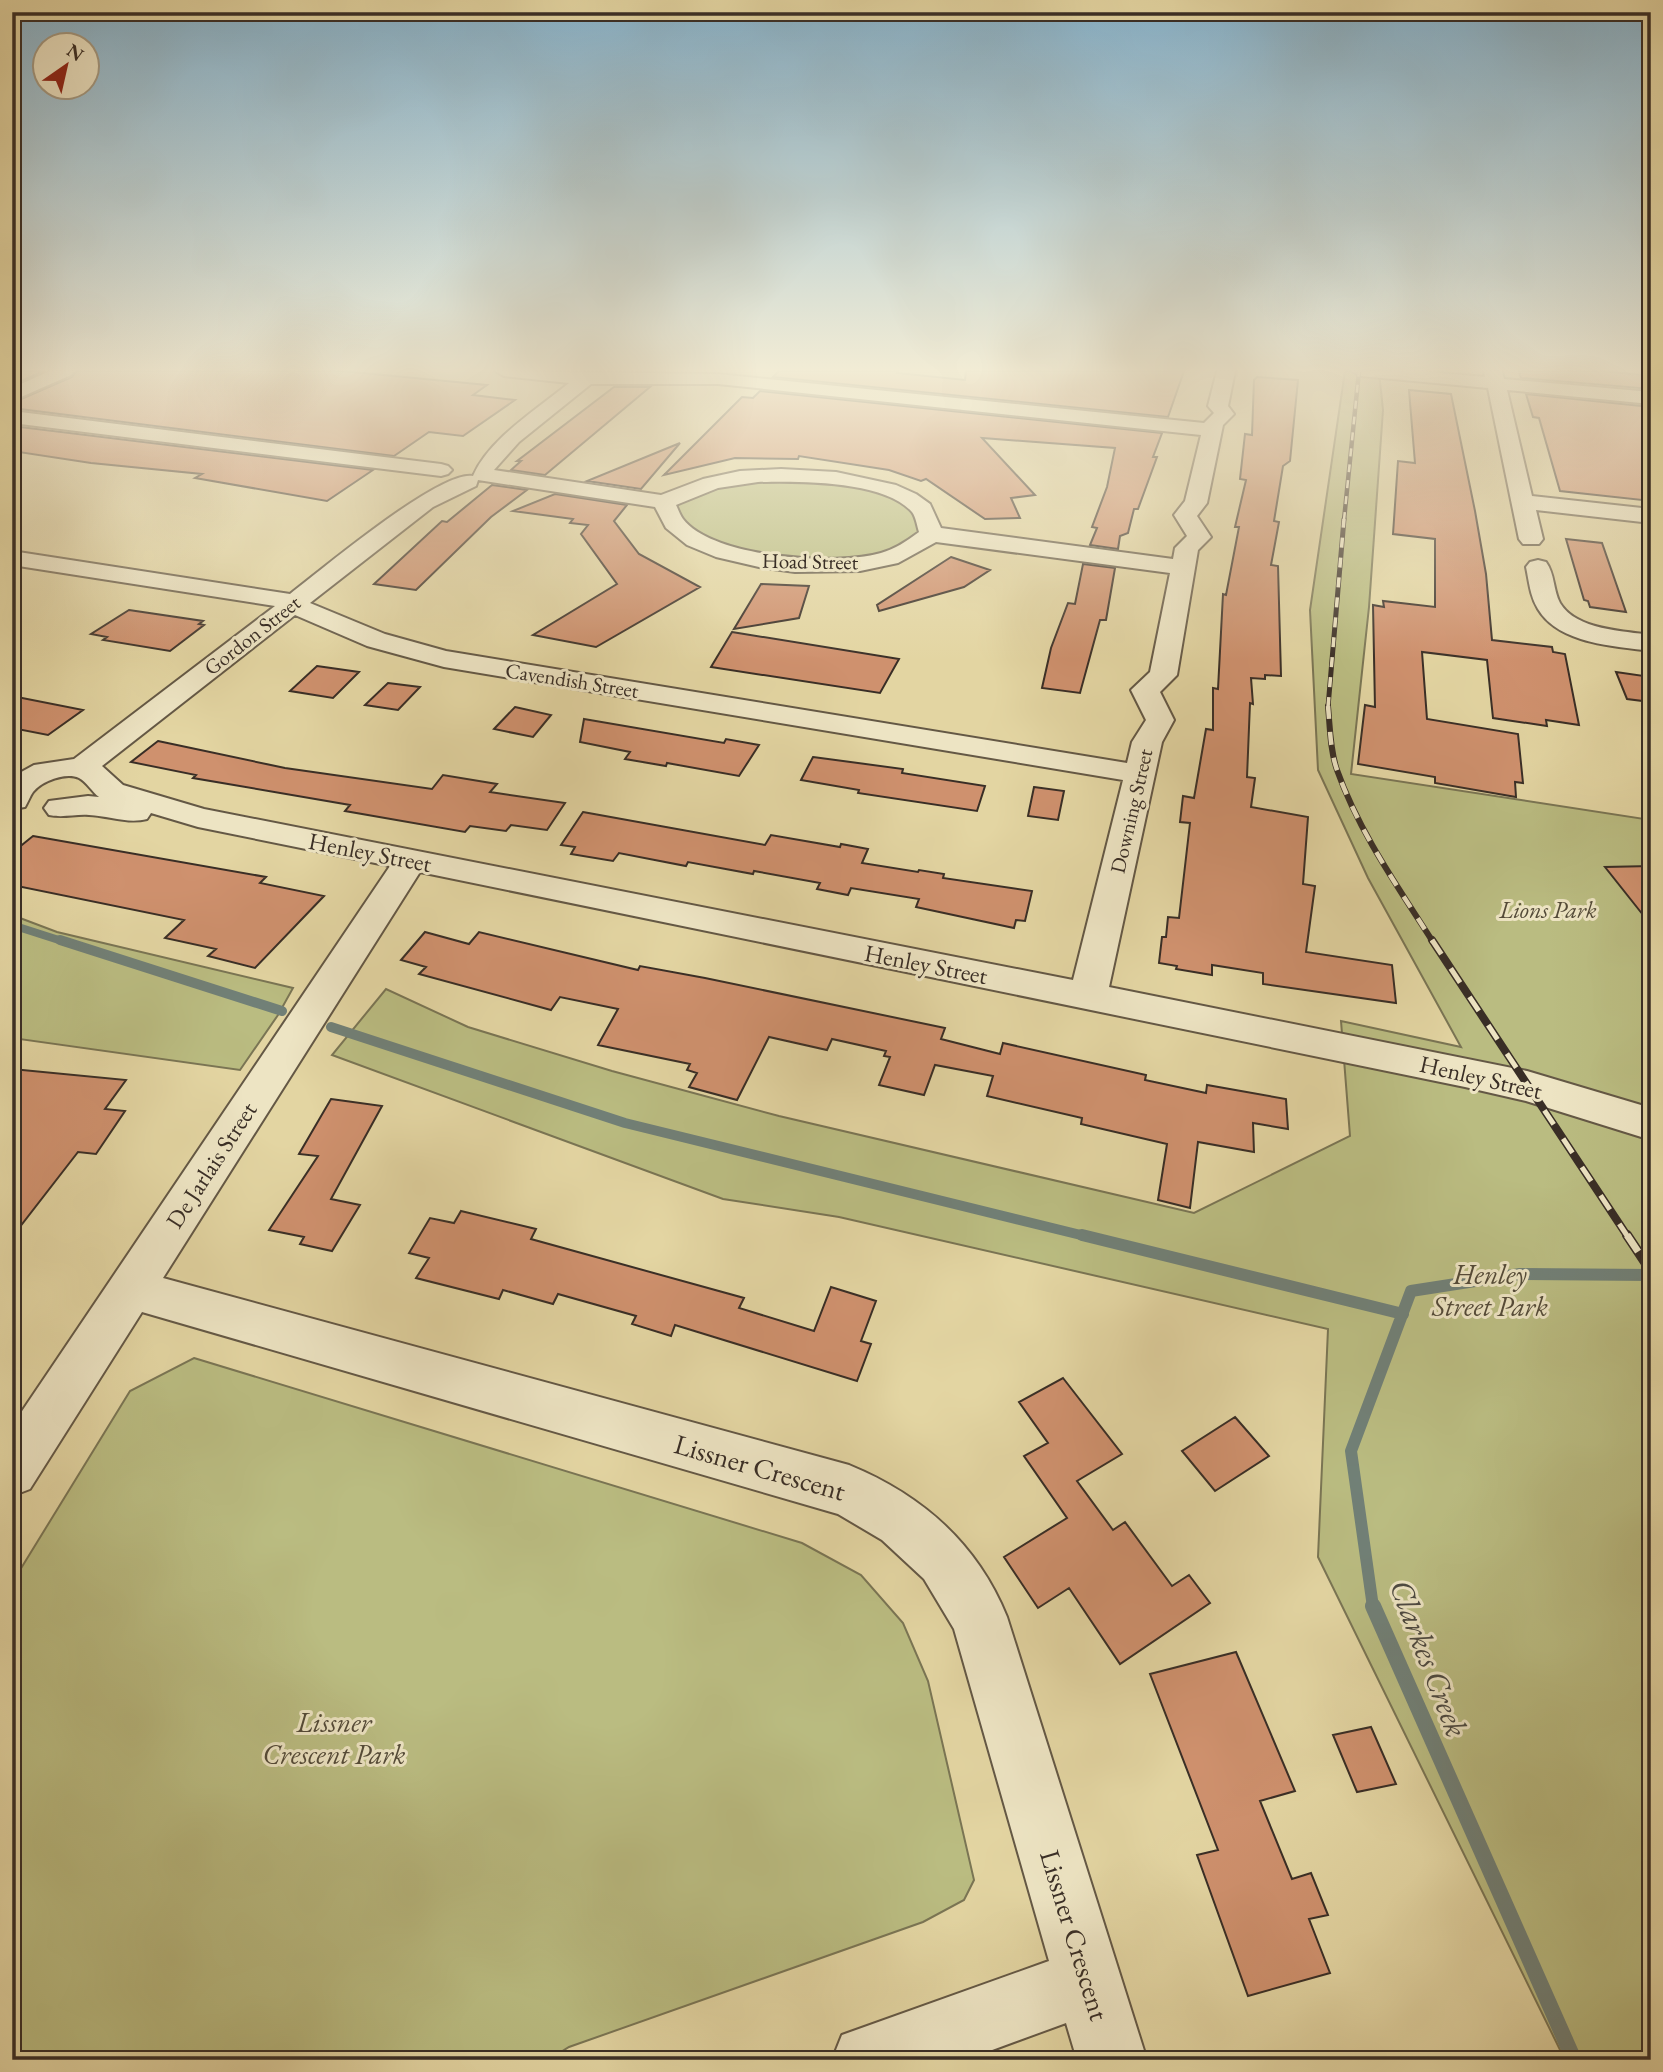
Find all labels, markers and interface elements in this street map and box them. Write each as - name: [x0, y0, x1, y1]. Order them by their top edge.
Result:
- north arrow: [32, 32, 102, 102]
- text: N: [62, 38, 89, 67]
- street label: Hoad Street: [762, 547, 859, 575]
- street label: Gordon Street: [198, 589, 306, 681]
- street label: Cavendish Street: [503, 656, 641, 704]
- street label: Downing Street: [1104, 746, 1159, 876]
- street label: Henley Street: [306, 825, 435, 879]
- park label: Lions Park: [1498, 894, 1597, 925]
- street label: Henley Street: [862, 937, 991, 991]
- street label: Henley Street: [1417, 1048, 1546, 1106]
- street label: De Jarlais Street: [159, 1096, 264, 1234]
- park label: Henley Street Park: [1431, 1256, 1548, 1324]
- street label: Lissner Crescent: [670, 1425, 850, 1509]
- water label: Clarkes Creek: [1380, 1573, 1478, 1743]
- park label: Lissner Crescent Park: [262, 1704, 406, 1772]
- street label: Lissner Crescent: [1032, 1845, 1118, 2025]

